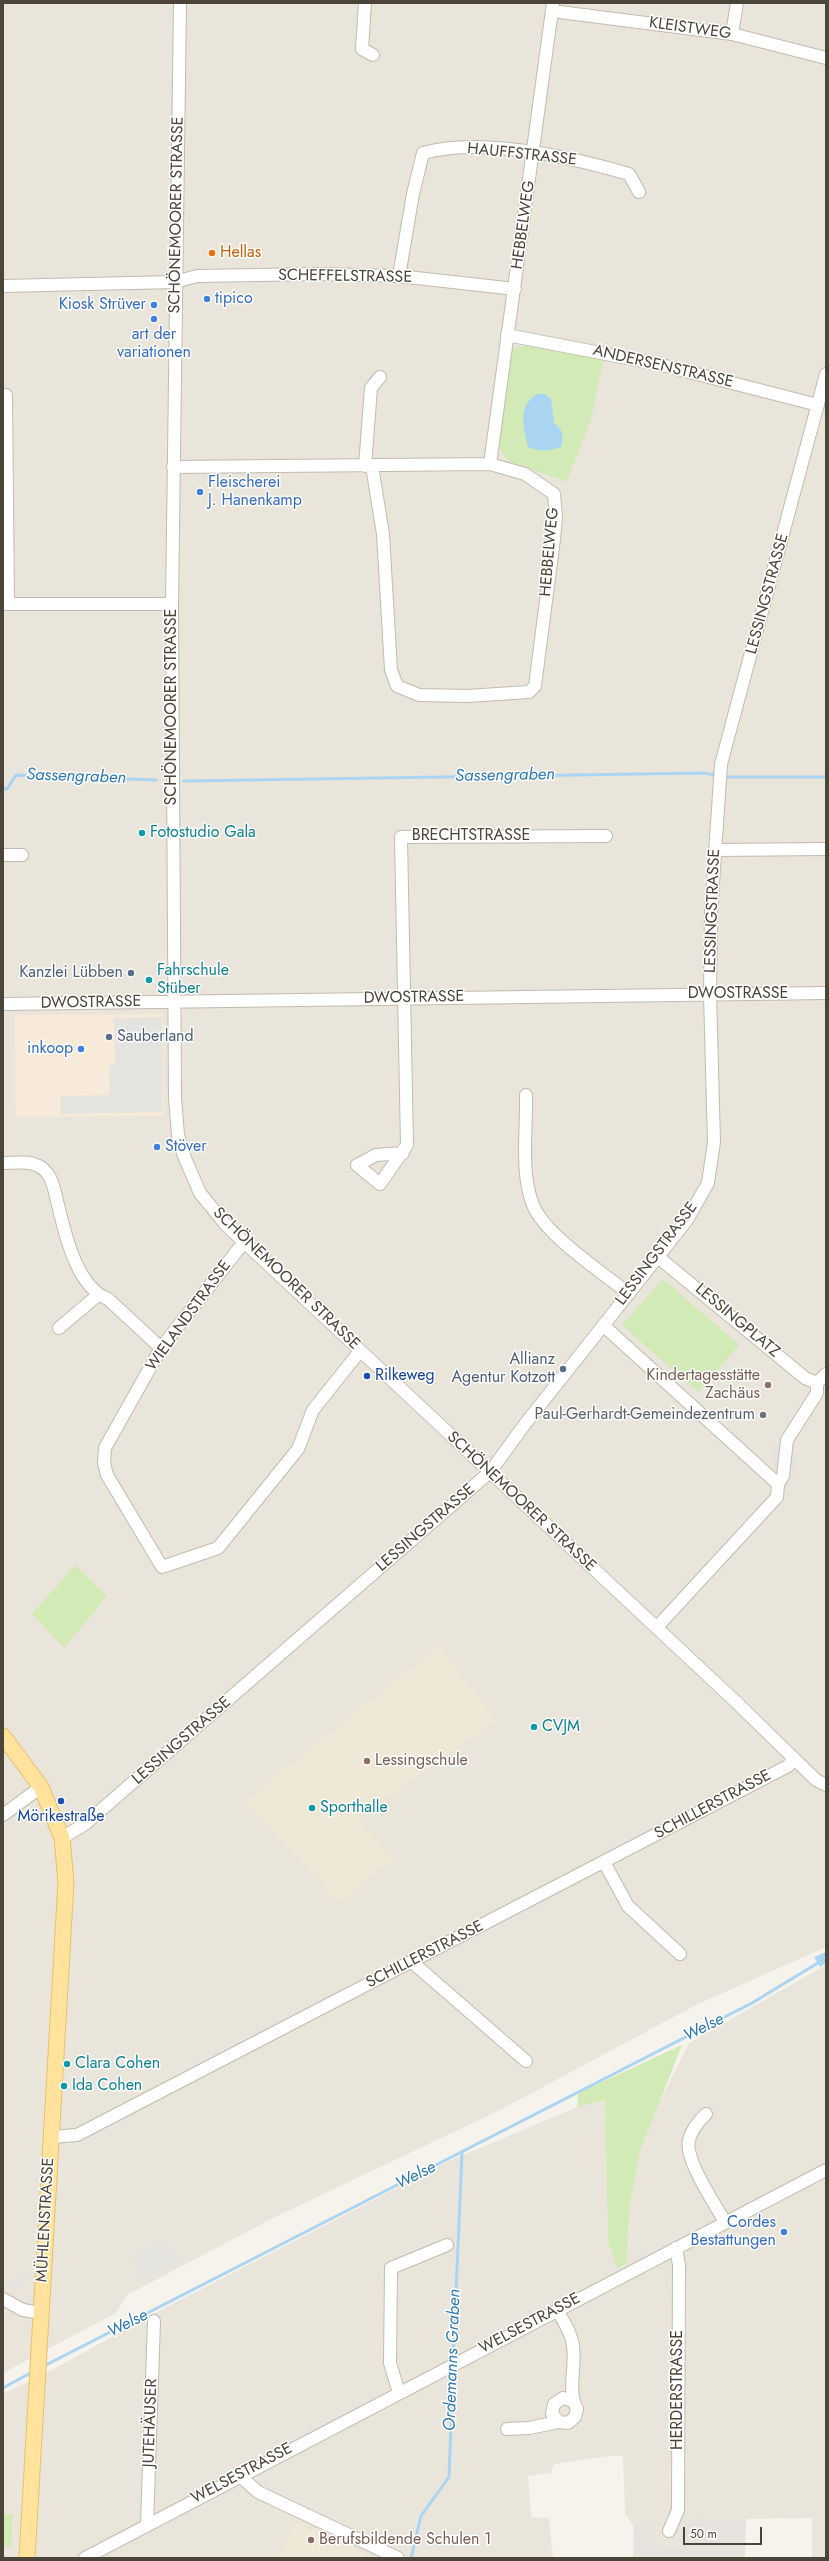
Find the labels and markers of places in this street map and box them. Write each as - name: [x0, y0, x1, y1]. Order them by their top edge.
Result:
- place label: Hellas: [220, 243, 261, 263]
- marker: Hellas: [207, 248, 217, 258]
- place label: tipico: [215, 289, 253, 309]
- marker: tipico: [202, 294, 212, 304]
- place label: Kiosk Strüver: [59, 295, 146, 315]
- marker: Kiosk Strüver: [149, 300, 159, 310]
- marker: art der variationen: [149, 314, 159, 324]
- place label: art der variationen: [117, 325, 191, 363]
- place label: Fleischerei J. Hanenkamp: [208, 473, 302, 511]
- marker: Fleischerei J. Hanenkamp: [195, 487, 205, 497]
- place label: Fotostudio Gala: [150, 823, 256, 843]
- marker: Fotostudio Gala: [137, 828, 147, 838]
- place label: Fahrschule Stüber: [157, 961, 229, 999]
- place label: Kanzlei Lübben: [19, 963, 123, 983]
- marker: Kanzlei Lübben: [126, 968, 136, 978]
- marker: Fahrschule Stüber: [144, 975, 154, 985]
- place label: Sauberland: [117, 1027, 194, 1047]
- marker: Sauberland: [104, 1032, 114, 1042]
- place label: inkoop: [27, 1039, 73, 1059]
- marker: inkoop: [76, 1044, 86, 1054]
- place label: Stöver: [165, 1137, 207, 1157]
- marker: Stöver: [152, 1142, 162, 1152]
- place label: Allianz Agentur Kotzott: [451, 1350, 555, 1388]
- marker: Allianz Agentur Kotzott: [558, 1364, 568, 1374]
- place label: Rilkeweg: [375, 1366, 435, 1386]
- place label: Kindertagesstätte Zachäus: [646, 1366, 760, 1404]
- marker: Rilkeweg: [362, 1371, 372, 1381]
- marker: Kindertagesstätte Zachäus: [763, 1380, 773, 1390]
- place label: Paul-Gerhardt-Gemeindezentrum: [535, 1405, 755, 1425]
- marker: Paul-Gerhardt-Gemeindezentrum: [758, 1410, 768, 1420]
- place label: CVJM: [542, 1717, 580, 1737]
- marker: CVJM: [529, 1722, 539, 1732]
- place label: Lessingschule: [375, 1751, 468, 1771]
- marker: Lessingschule: [362, 1756, 372, 1766]
- marker: Mörikestraße: [56, 1796, 66, 1806]
- place label: Sporthalle: [320, 1798, 388, 1818]
- marker: Sporthalle: [307, 1803, 317, 1813]
- place label: Mörikestraße: [17, 1807, 105, 1827]
- place label: Clara Cohen: [75, 2054, 160, 2074]
- marker: Clara Cohen: [62, 2059, 72, 2069]
- place label: Ida Cohen: [72, 2076, 142, 2096]
- marker: Ida Cohen: [59, 2081, 69, 2091]
- place label: Cordes Bestattungen: [691, 2213, 776, 2251]
- marker: Cordes Bestattungen: [779, 2227, 789, 2237]
- place label: Berufsbildende Schulen 1: [319, 2530, 491, 2550]
- marker: Berufsbildende Schulen 1: [306, 2535, 316, 2545]

